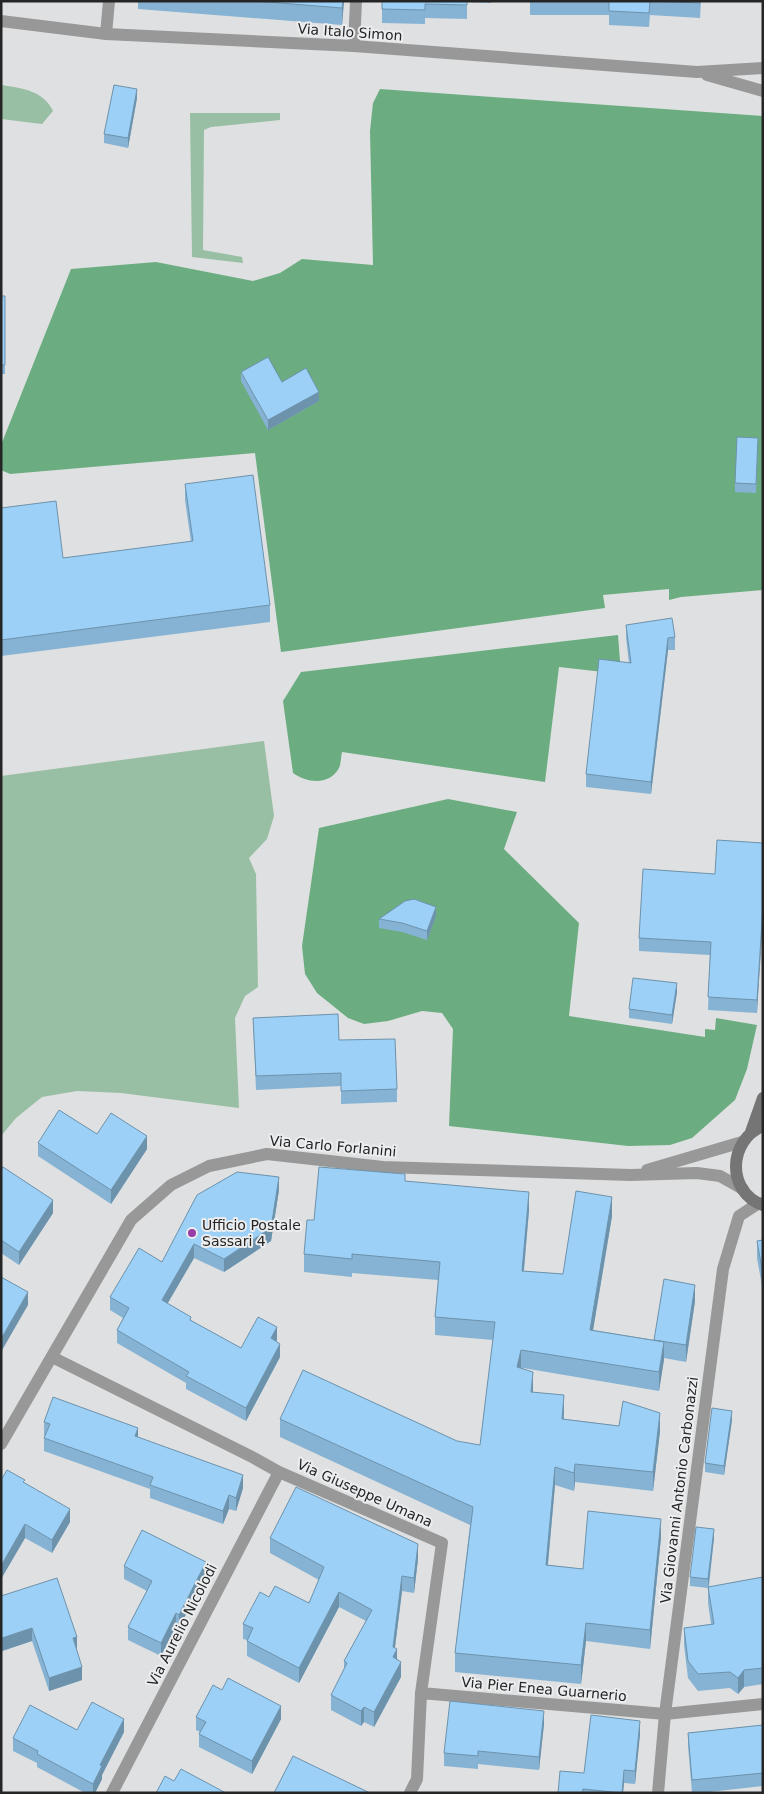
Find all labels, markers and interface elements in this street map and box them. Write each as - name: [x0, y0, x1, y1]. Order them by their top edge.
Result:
- street label: Via Italo Simon: [297, 20, 403, 44]
- street label: Via Carlo Forlanini: [269, 1132, 397, 1160]
- place label: Ufficio Postale Sassari 4: [202, 1217, 301, 1249]
- marker: Ufficio Postale Sassari 4: [186, 1227, 198, 1239]
- street label: Via Giovanni Antonio Carbonazzi: [657, 1376, 701, 1604]
- street label: Via Giuseppe Umana: [295, 1456, 435, 1530]
- street label: Via Aurelio Nicolodi: [144, 1561, 220, 1689]
- street label: Via Pier Enea Guarnerio: [461, 1674, 627, 1704]

